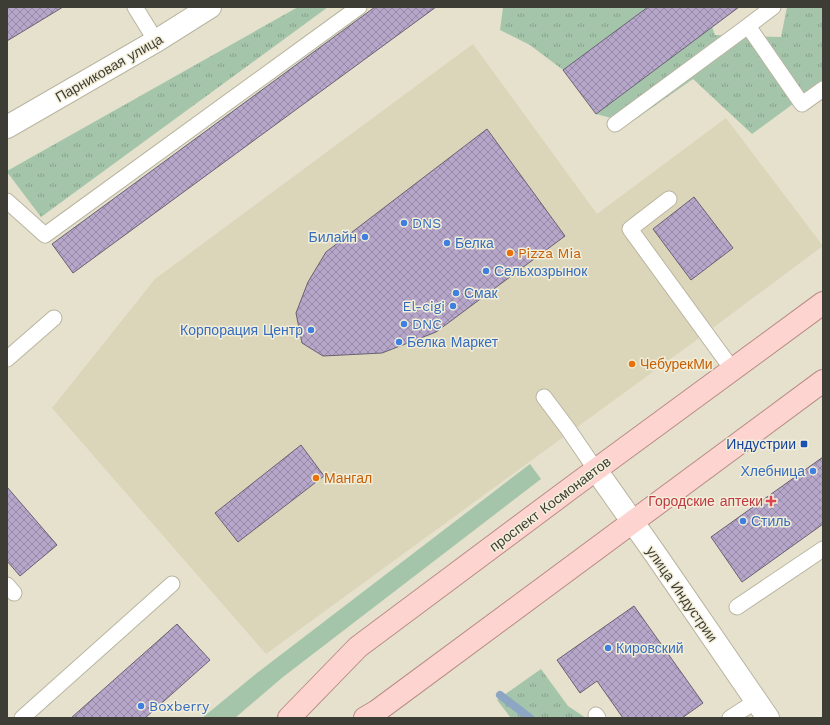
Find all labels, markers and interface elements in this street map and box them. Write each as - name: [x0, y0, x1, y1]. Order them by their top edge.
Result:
- street label: Парниковая улица: [53, 31, 166, 105]
- place label: DNS: [412, 215, 441, 231]
- marker: DNS: [399, 218, 409, 228]
- place label: Билайн: [308, 229, 357, 245]
- marker: Билайн: [360, 232, 370, 242]
- place label: Белка: [455, 235, 494, 251]
- marker: Белка: [442, 238, 452, 248]
- place label: Pizza Mia: [518, 245, 581, 261]
- marker: Pizza Mia: [505, 248, 515, 258]
- place label: Сельхозрынок: [494, 263, 588, 279]
- marker: Сельхозрынок: [481, 266, 491, 276]
- place label: Смак: [464, 285, 499, 301]
- marker: Смак: [451, 288, 461, 298]
- place label: El-cigi: [402, 298, 445, 314]
- marker: El-cigi: [448, 301, 458, 311]
- place label: DNC: [412, 316, 442, 332]
- marker: DNC: [399, 319, 409, 329]
- place label: Корпорация Центр: [180, 322, 303, 338]
- marker: Корпорация Центр: [306, 325, 316, 335]
- place label: Белка Маркет: [407, 334, 499, 350]
- marker: Белка Маркет: [394, 337, 404, 347]
- place label: ЧебурекМи: [640, 356, 713, 372]
- marker: ЧебурекМи: [627, 359, 637, 369]
- place label: Индустрии: [726, 436, 796, 452]
- marker: Индустрии: [799, 439, 809, 449]
- street label: проспект Космонавтов: [486, 453, 614, 555]
- place label: Хлебница: [740, 463, 805, 479]
- marker: Хлебница: [808, 466, 818, 476]
- place label: Мангал: [324, 470, 372, 486]
- marker: Мангал: [311, 473, 321, 483]
- place label: Городские аптеки: [648, 493, 763, 509]
- marker: Городские аптеки: [766, 496, 776, 506]
- place label: Стиль: [751, 513, 791, 529]
- marker: Стиль: [738, 516, 748, 526]
- street label: улица Индустрии: [643, 543, 721, 645]
- place label: Кировский: [616, 640, 684, 656]
- marker: Кировский: [603, 643, 613, 653]
- place label: Boxberry: [149, 698, 210, 714]
- marker: Boxberry: [136, 701, 146, 711]

